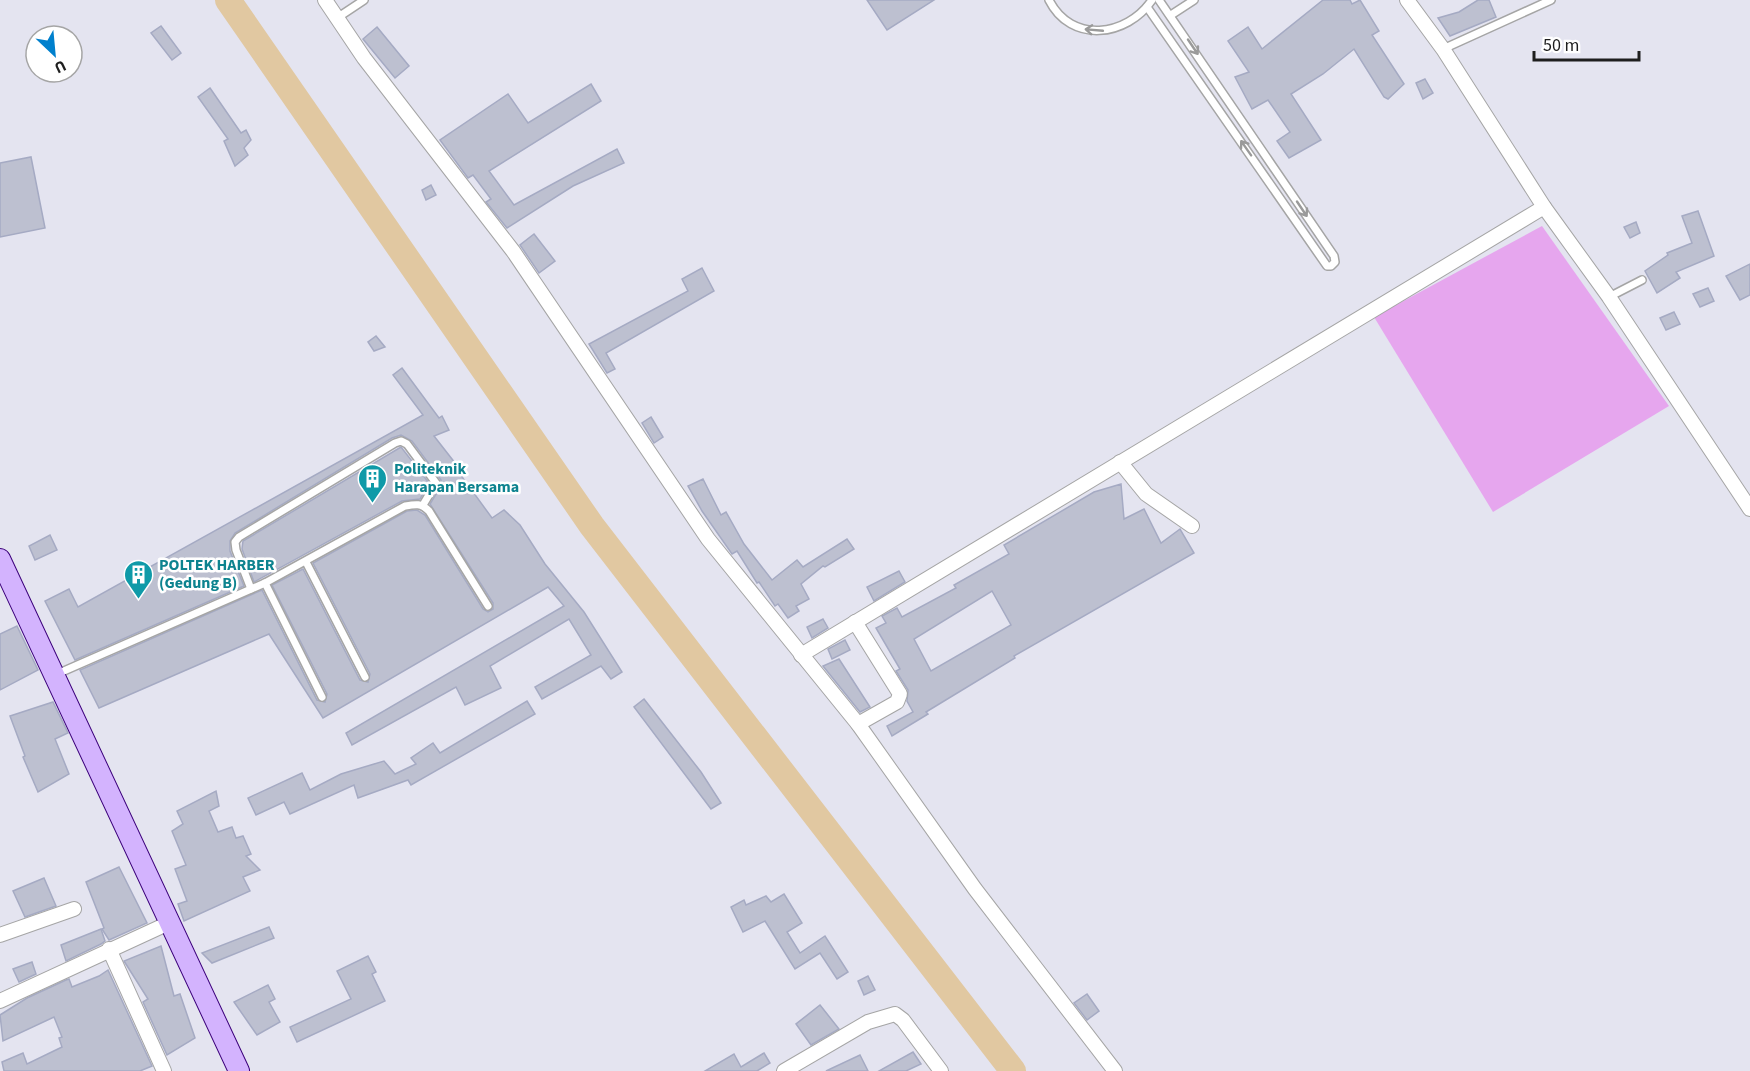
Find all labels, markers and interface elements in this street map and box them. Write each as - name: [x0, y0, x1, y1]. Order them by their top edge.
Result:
- north arrow: [24, 24, 84, 84]
- one-way arrow: [1085, 24, 1104, 35]
- scale bar: [1534, 24, 1639, 62]
- text: 50 m: [1543, 33, 1579, 58]
- one-way arrow: [1187, 39, 1199, 55]
- text: U: [51, 54, 70, 79]
- one-way arrow: [1240, 140, 1252, 156]
- one-way arrow: [1296, 200, 1308, 217]
- place label: Politeknik Harapan Bersama: [394, 458, 519, 498]
- building icon: Politeknik Harapan Bersama: [357, 462, 389, 504]
- place label: POLTEK HARBER (Gedung B): [159, 554, 275, 594]
- building icon: POLTEK HARBER (Gedung B): [122, 558, 154, 600]

